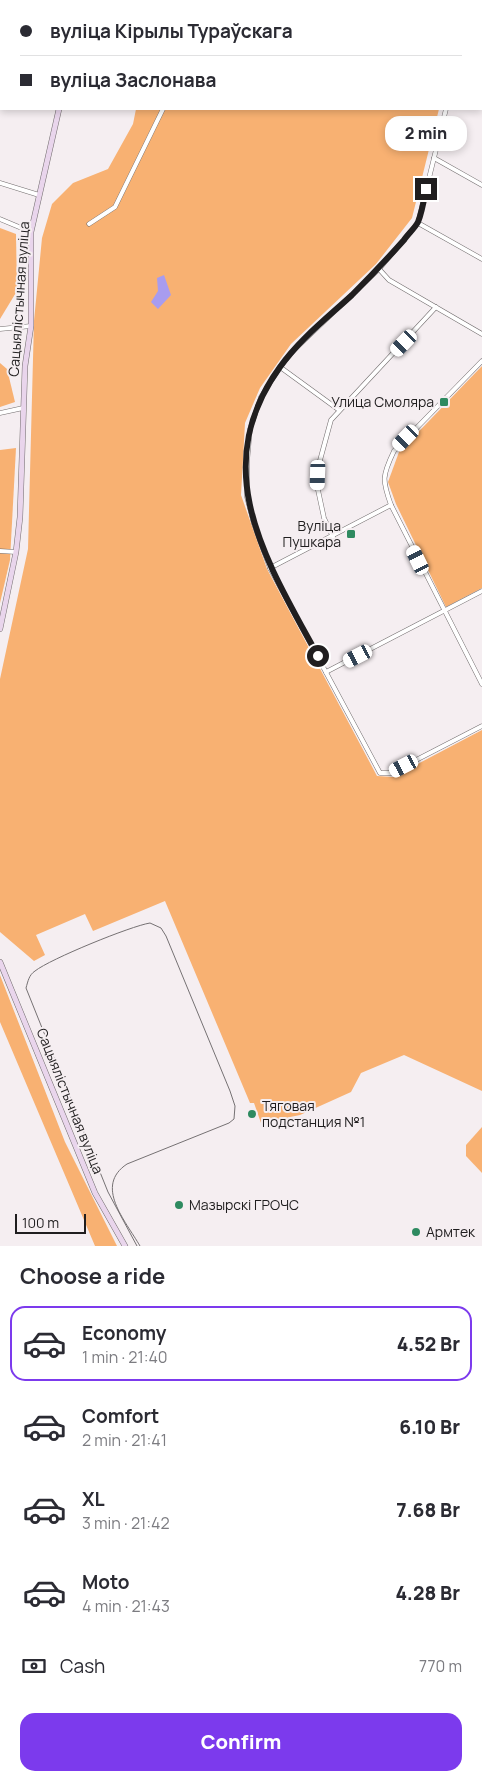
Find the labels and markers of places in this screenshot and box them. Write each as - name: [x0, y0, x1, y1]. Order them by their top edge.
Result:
- place label: Улица Смоляра: [331, 392, 434, 411]
- marker: Улица Смоляра: [438, 396, 450, 408]
- place label: Вуліца Пушкара: [283, 516, 341, 551]
- marker: Вуліца Пушкара: [345, 528, 357, 540]
- place label: Тяговая подстанция №1: [262, 1096, 365, 1131]
- marker: Тяговая подстанция №1: [246, 1108, 258, 1120]
- place label: Мазырскі ГРОЧС: [189, 1195, 299, 1214]
- marker: Мазырскі ГРОЧС: [173, 1199, 185, 1211]
- place label: Армтек: [426, 1222, 476, 1241]
- marker: Армтек: [410, 1226, 422, 1238]

